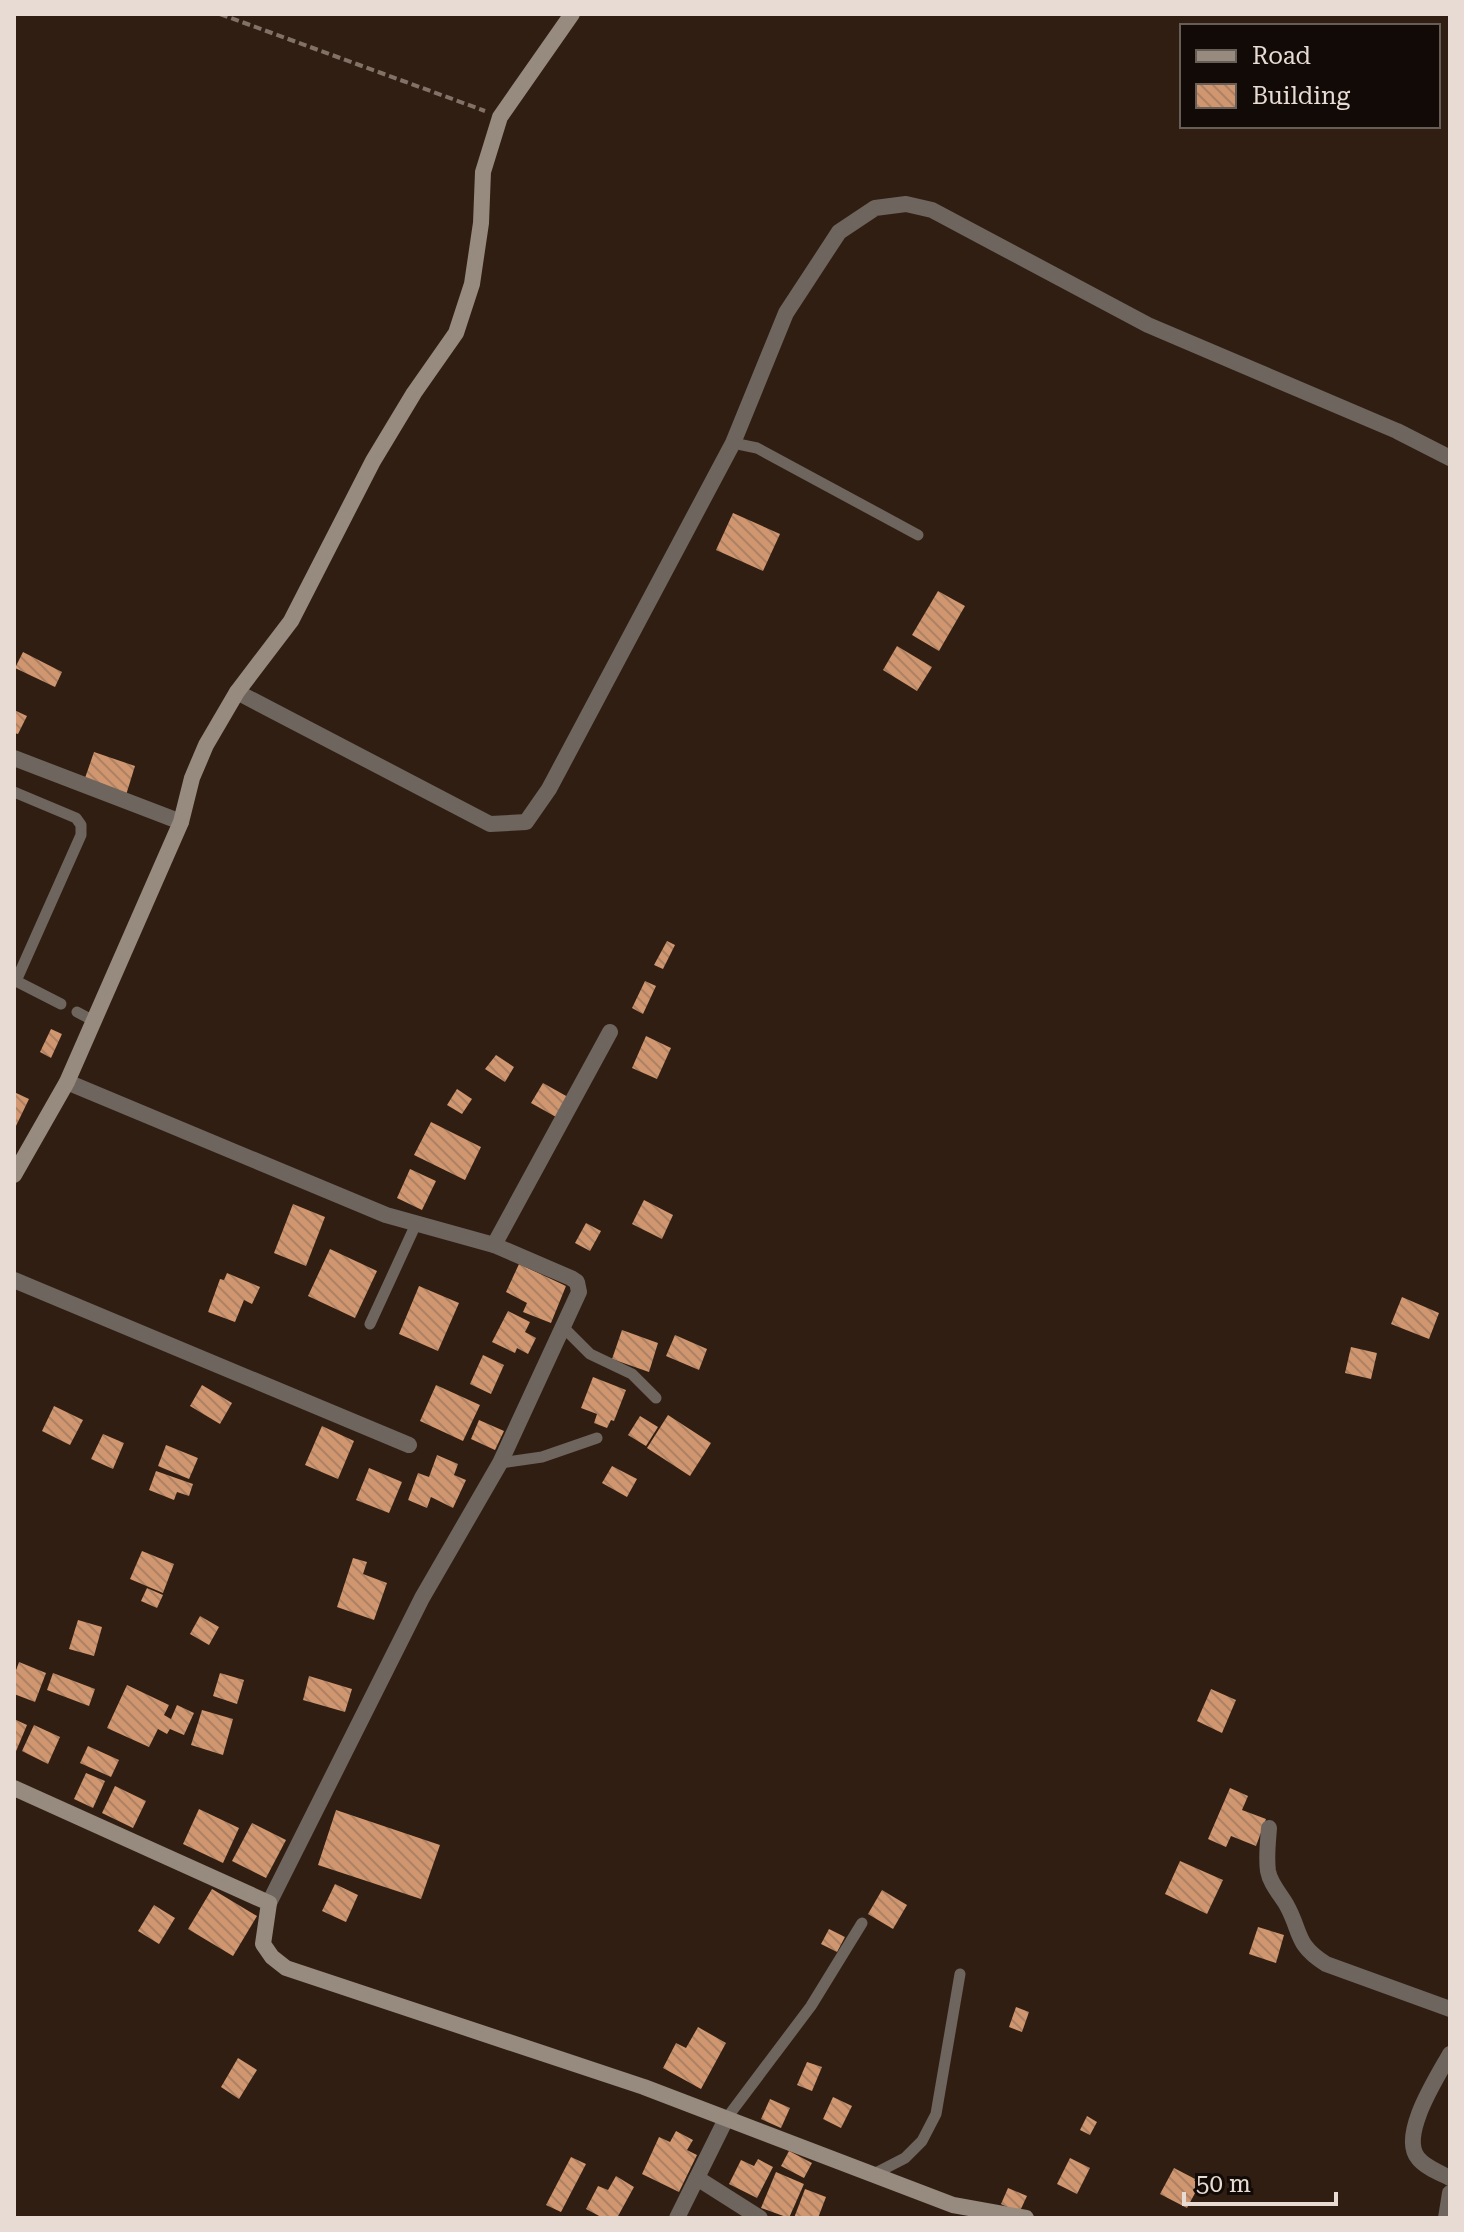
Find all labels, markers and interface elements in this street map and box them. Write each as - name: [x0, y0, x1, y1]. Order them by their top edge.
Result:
- legend: [1180, 24, 1440, 128]
- text: Road: [1252, 42, 1311, 70]
- text: Building: [1252, 82, 1350, 110]
- scale bar: [1184, 2156, 1336, 2206]
- text: 50 m: [1196, 2170, 1251, 2198]

